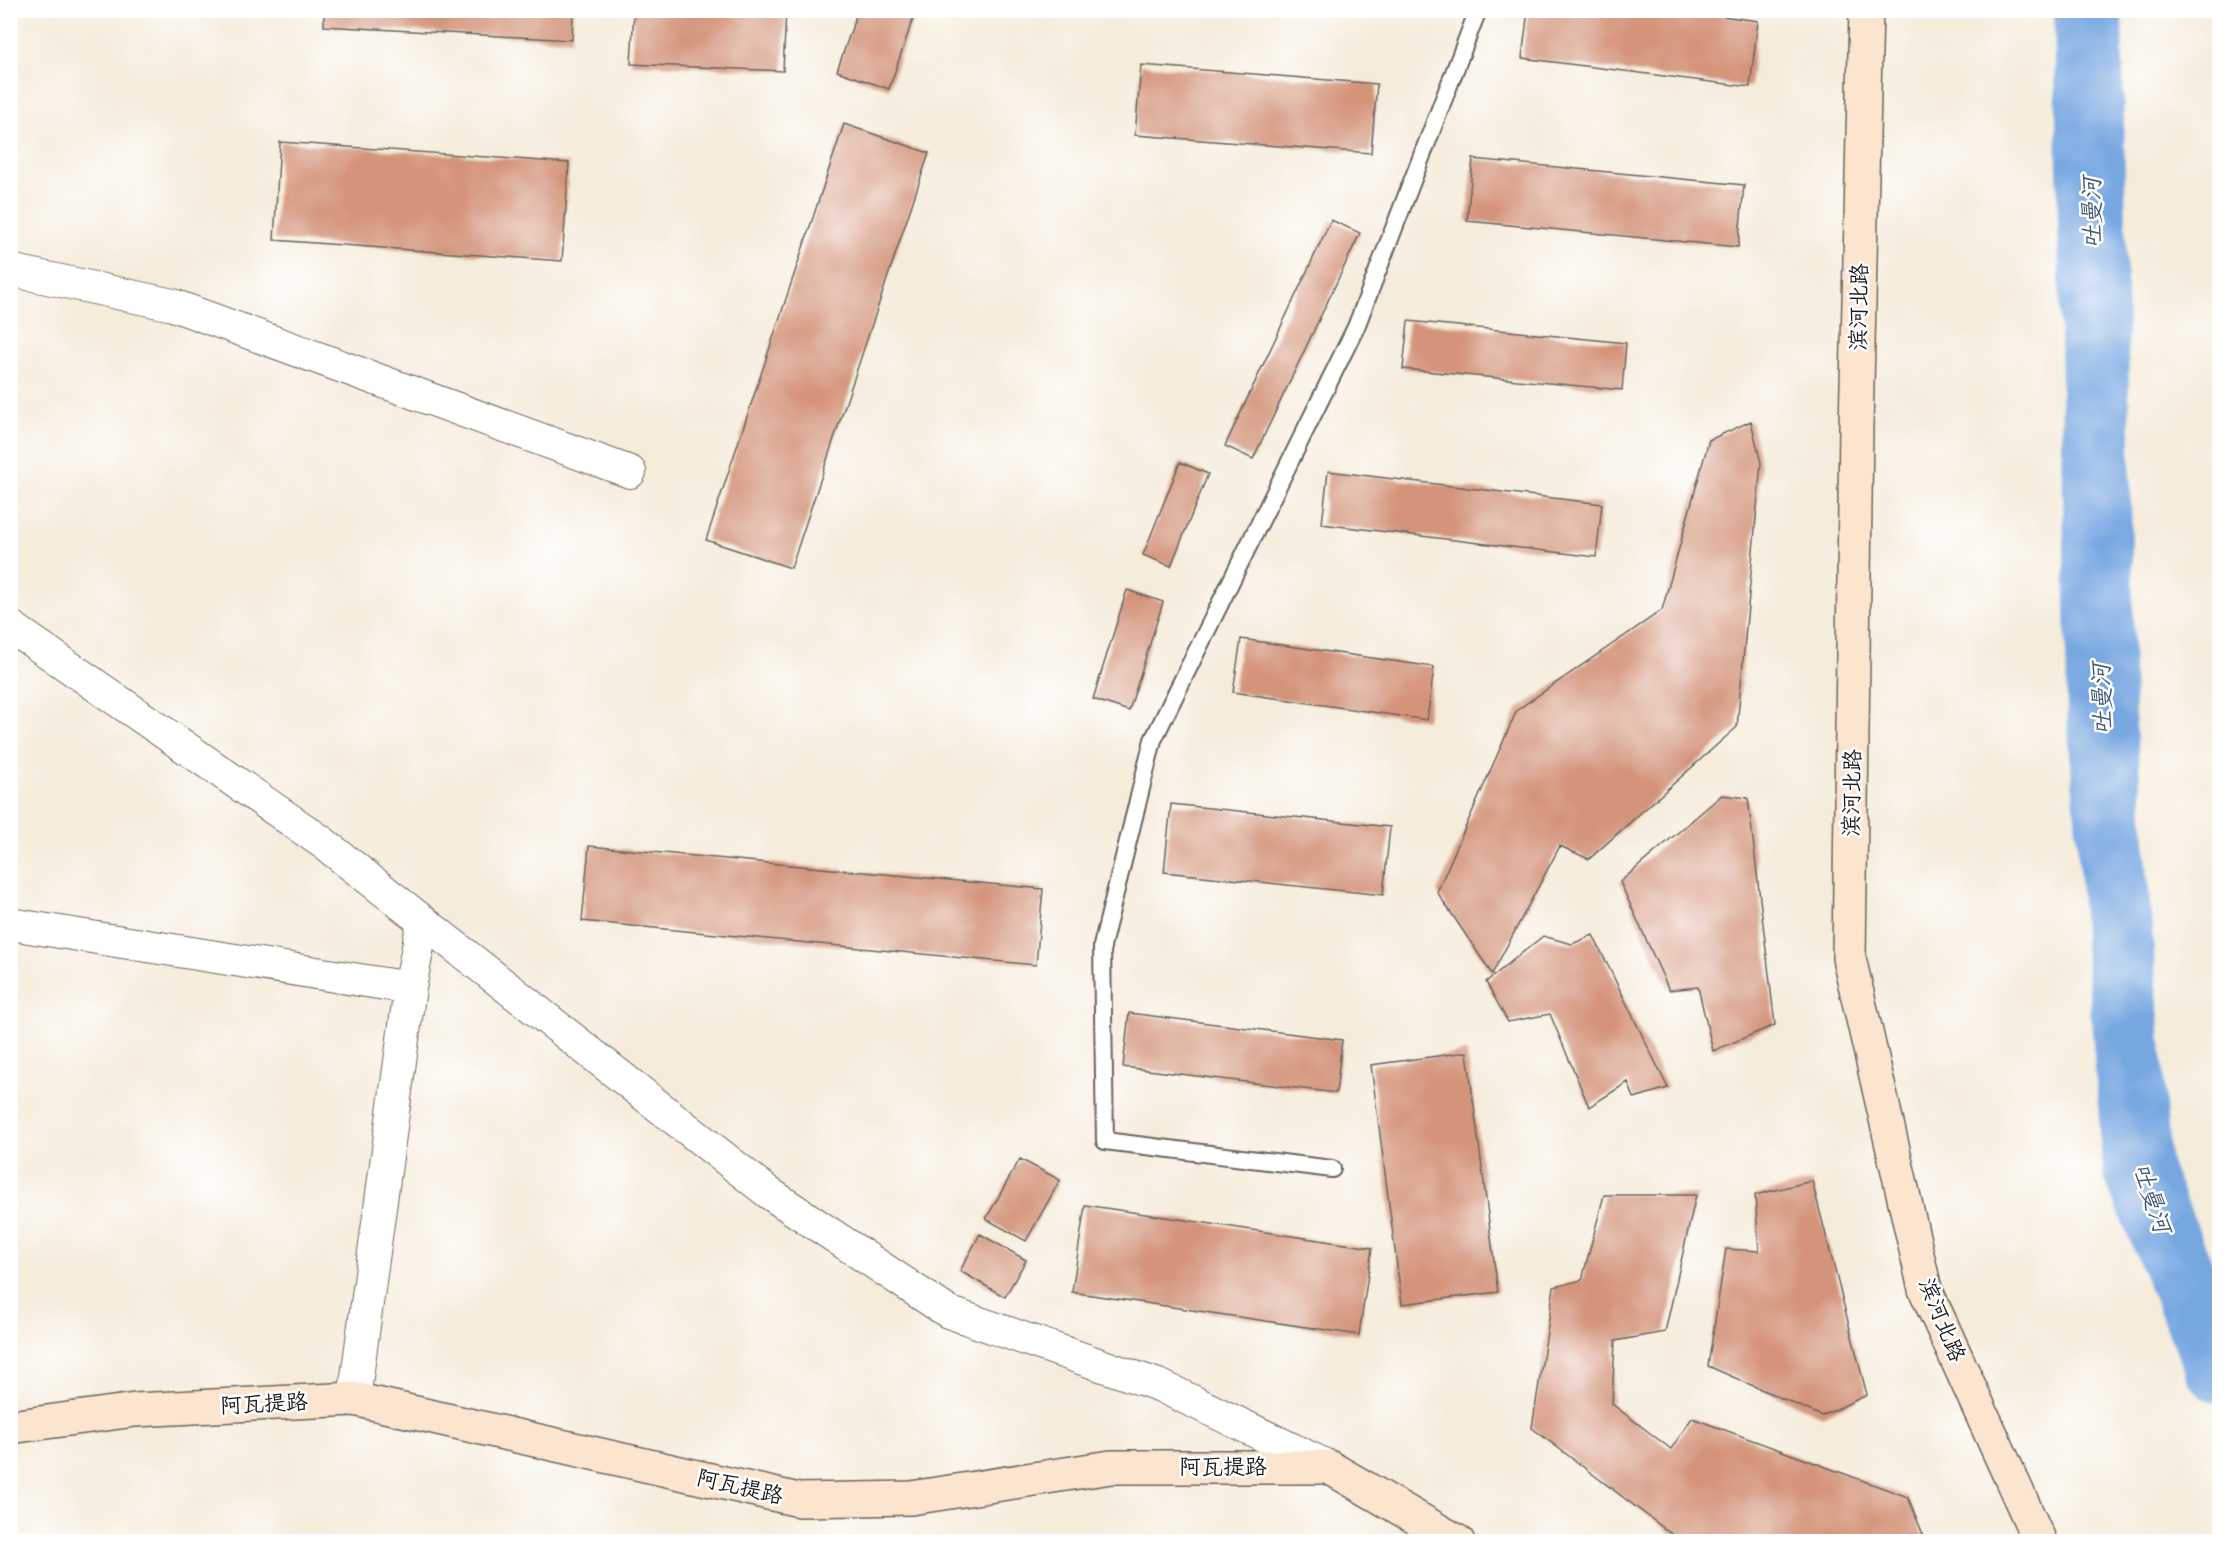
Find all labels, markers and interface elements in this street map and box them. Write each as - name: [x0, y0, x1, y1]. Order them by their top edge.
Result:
- water label: 吐曼河: [2077, 173, 2107, 249]
- street label: 滨河北路: [1845, 263, 1873, 351]
- water label: 吐曼河: [2087, 659, 2117, 735]
- street label: 滨河北路: [1838, 749, 1866, 837]
- water label: 吐曼河: [2127, 1159, 2178, 1240]
- street label: 滨河北路: [1913, 1274, 1971, 1366]
- street label: 阿瓦提路: [219, 1389, 309, 1419]
- street label: 阿瓦提路: [1179, 1454, 1267, 1480]
- street label: 阿瓦提路: [694, 1464, 786, 1510]

